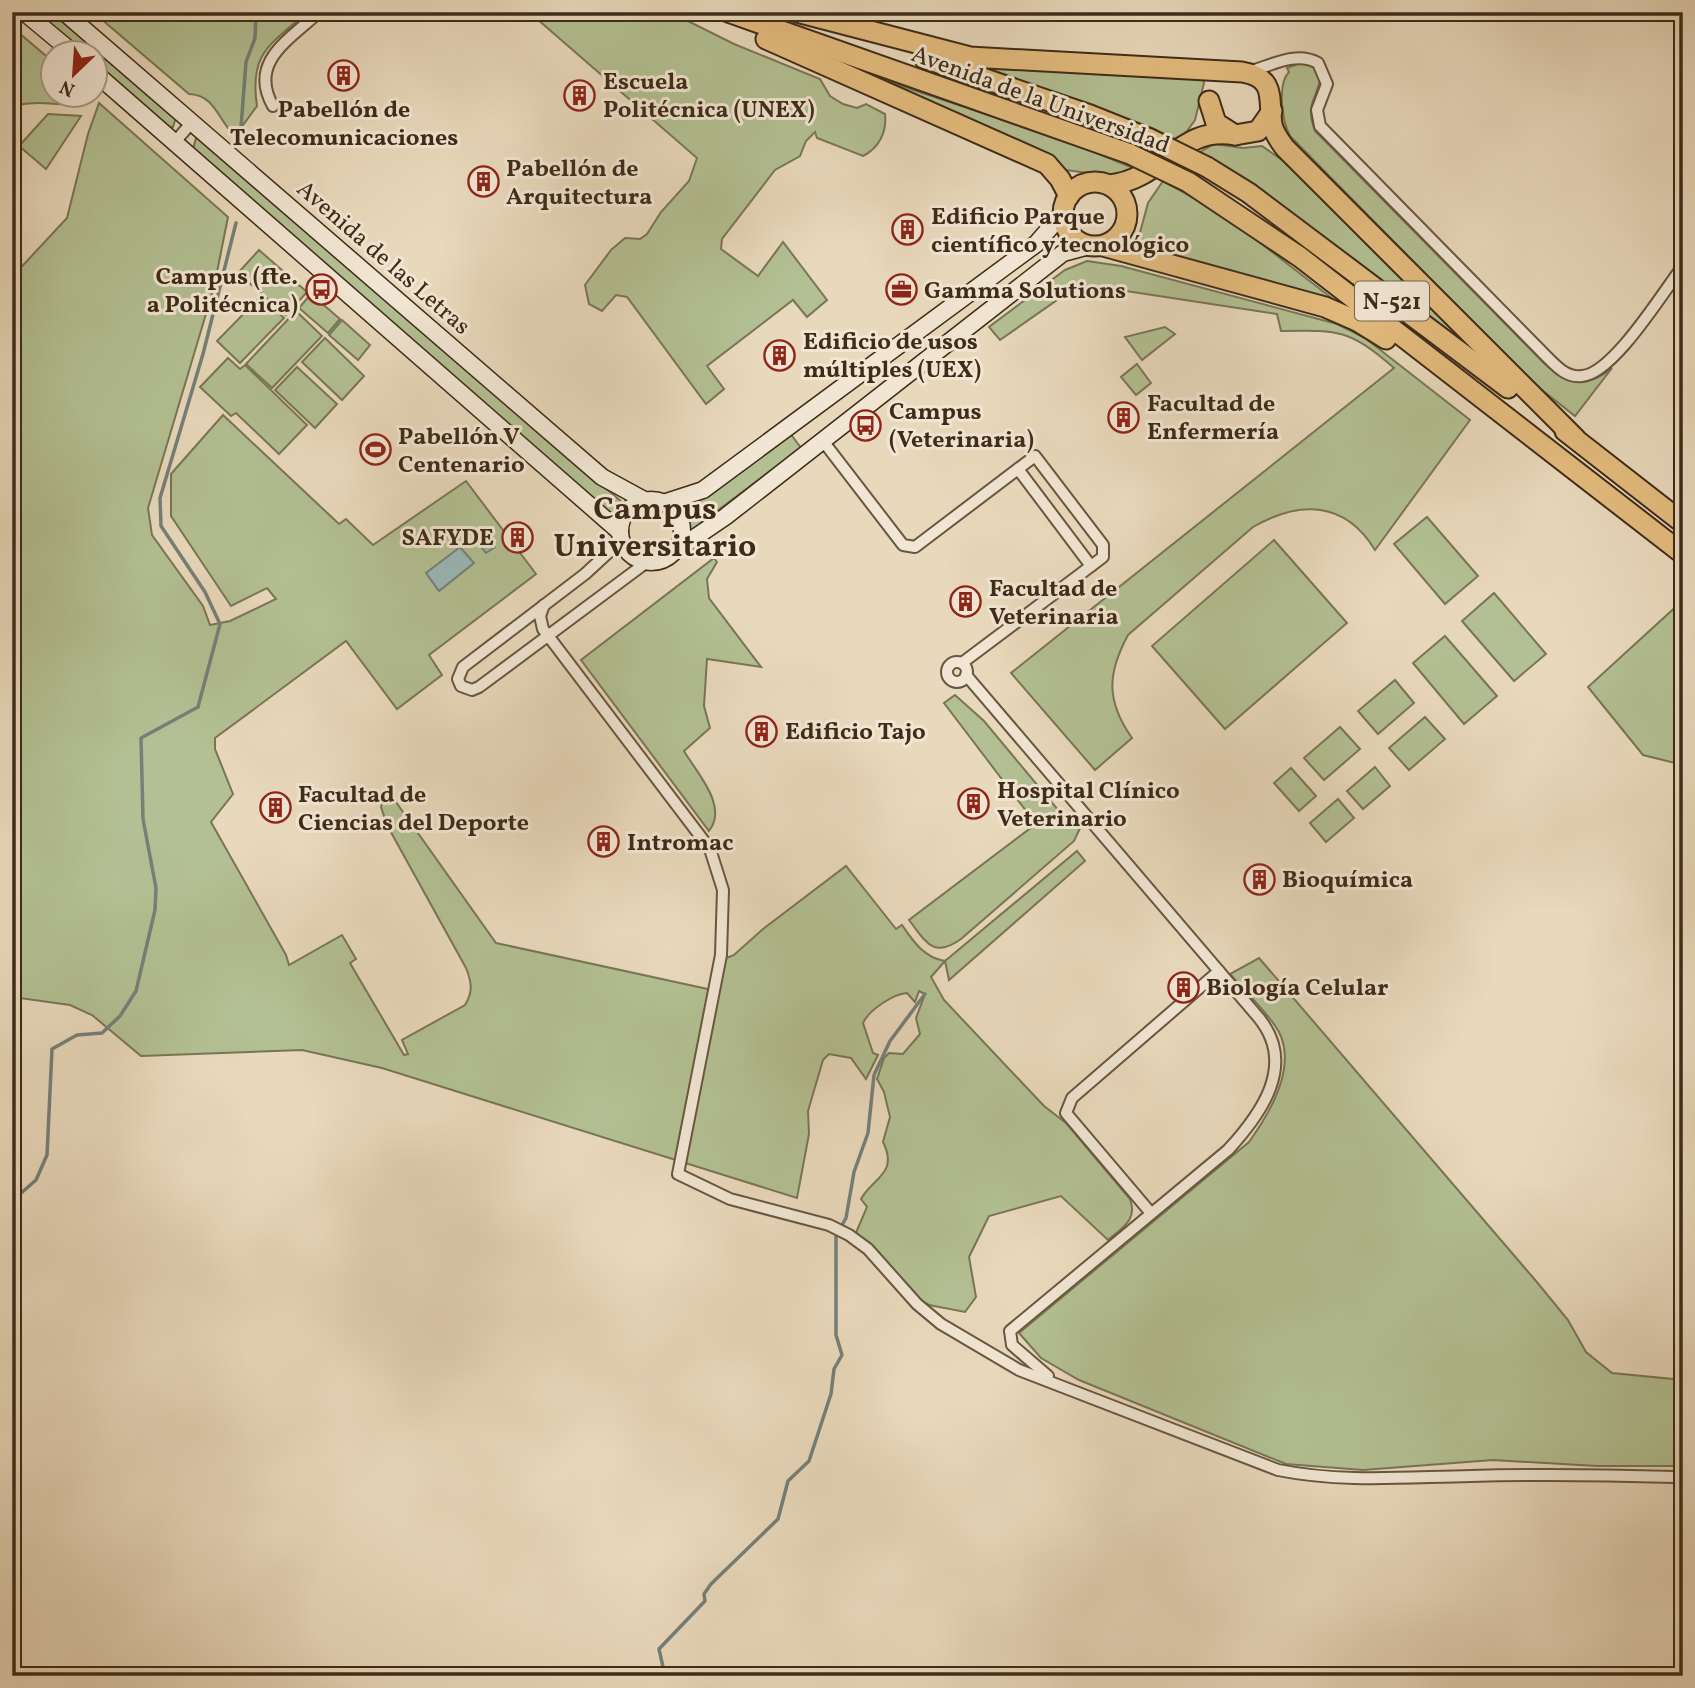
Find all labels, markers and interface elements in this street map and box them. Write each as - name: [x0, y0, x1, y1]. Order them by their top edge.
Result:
- north arrow: [38, 38, 108, 108]
- street label: Avenida de la Universidad: [906, 38, 1174, 164]
- building icon: Pabellón de Telecomunicaciones: [327, 58, 361, 92]
- place label: Escuela Politécnica (UNEX): [603, 66, 815, 128]
- text: N: [56, 73, 79, 102]
- building icon: Escuela Politécnica (UNEX): [563, 78, 597, 112]
- place label: Pabellón de Telecomunicaciones: [230, 94, 458, 156]
- place label: Pabellón de Arquitectura: [506, 153, 652, 215]
- building icon: Pabellón de Arquitectura: [466, 165, 500, 199]
- street label: Avenida de las Letras: [288, 173, 477, 344]
- place label: Edificio Parque científico y tecnológico: [931, 201, 1189, 263]
- building icon: Edificio Parque científico y tecnológico: [891, 213, 925, 247]
- place label: Campus (fte. a Politécnica): [147, 261, 298, 323]
- bus stop icon: Campus (fte. a Politécnica): [304, 273, 338, 307]
- office icon: Gamma Solutions: [884, 273, 918, 307]
- place label: Gamma Solutions: [924, 275, 1126, 309]
- road number: N-521: [1355, 282, 1429, 320]
- place label: Edificio de usos múltiples (UEX): [803, 326, 981, 388]
- building icon: Edificio de usos múltiples (UEX): [763, 338, 797, 372]
- place label: Facultad de Enfermería: [1147, 388, 1279, 450]
- place label: Campus (Veterinaria): [889, 396, 1034, 458]
- building icon: Facultad de Enfermería: [1107, 400, 1141, 434]
- bus stop icon: Campus (Veterinaria): [849, 408, 883, 442]
- place label: Pabellón V Centenario: [398, 421, 525, 483]
- sports icon: Pabellón V Centenario: [358, 433, 392, 467]
- district label: Campus Universitario: [554, 489, 756, 570]
- building icon: SAFYDE: [500, 520, 534, 554]
- place label: SAFYDE: [402, 522, 494, 556]
- place label: Facultad de Veterinaria: [989, 573, 1119, 635]
- building icon: Facultad de Veterinaria: [949, 585, 983, 619]
- building icon: Edificio Tajo: [745, 714, 779, 748]
- place label: Edificio Tajo: [785, 716, 926, 750]
- place label: Hospital Clínico Veterinario: [997, 775, 1180, 837]
- place label: Facultad de Ciencias del Deporte: [298, 779, 529, 841]
- building icon: Hospital Clínico Veterinario: [957, 787, 991, 821]
- building icon: Facultad de Ciencias del Deporte: [258, 791, 292, 825]
- building icon: Intromac: [587, 825, 621, 859]
- place label: Intromac: [627, 827, 733, 861]
- building icon: Bioquímica: [1242, 862, 1276, 896]
- place label: Bioquímica: [1282, 864, 1413, 898]
- building icon: Biología Celular: [1166, 970, 1200, 1004]
- place label: Biología Celular: [1206, 972, 1388, 1006]

